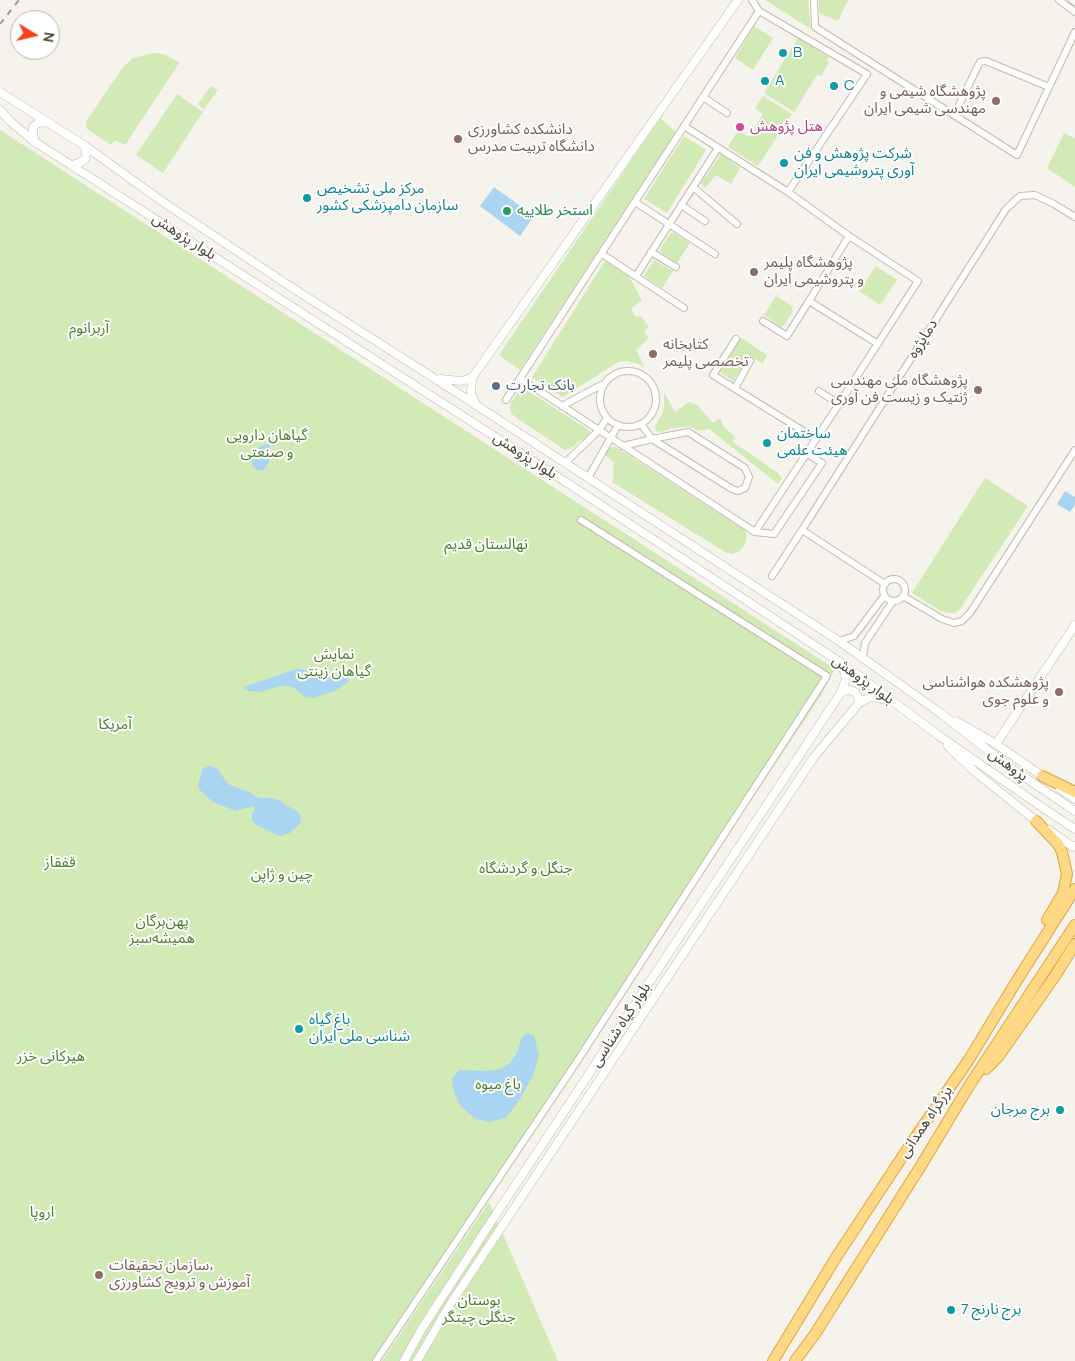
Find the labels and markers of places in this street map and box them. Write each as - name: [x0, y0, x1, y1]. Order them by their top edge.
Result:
- place label: B: [793, 44, 802, 62]
- marker: B: [777, 47, 789, 59]
- place label: A: [775, 72, 785, 90]
- marker: A: [759, 75, 771, 87]
- place label: C: [844, 77, 855, 95]
- marker: C: [828, 80, 840, 92]
- place label: پژوهشگاه شیمی و مهندسی شیمی ایران: [864, 83, 986, 118]
- marker: پژوهشگاه شیمی و مهندسی شیمی ایران: [990, 95, 1002, 107]
- place label: هتل پژوهش: [750, 118, 823, 136]
- place label: دانشکده کشاورزی دانشگاه تربیت مدرس: [468, 121, 595, 156]
- marker: هتل پژوهش: [734, 121, 746, 133]
- marker: دانشکده کشاورزی دانشگاه تربیت مدرس: [452, 133, 464, 145]
- place label: شرکت پژوهش و فن آوری پتروشیمی ایران: [794, 145, 914, 180]
- marker: شرکت پژوهش و فن آوری پتروشیمی ایران: [778, 157, 790, 169]
- place label: مرکز ملی تشخیص سازمان دامپزشکی کشور: [317, 180, 458, 215]
- marker: مرکز ملی تشخیص سازمان دامپزشکی کشور: [301, 192, 313, 204]
- place label: استخر طلاییه: [517, 202, 593, 220]
- marker: استخر طلاییه: [501, 205, 513, 217]
- place label: پژوهشگاه پلیمر و پتروشیمی ایران: [764, 254, 864, 289]
- marker: پژوهشگاه پلیمر و پتروشیمی ایران: [748, 266, 760, 278]
- place label: کتابخانه تخصصی پلیمر: [663, 336, 749, 371]
- marker: کتابخانه تخصصی پلیمر: [647, 348, 659, 360]
- place label: پژوهشگاه ملی مهندسی ژنتیک و زیست فن آوری: [831, 372, 968, 407]
- place label: بانک تجارت: [506, 377, 575, 395]
- marker: بانک تجارت: [490, 380, 502, 392]
- marker: پژوهشگاه ملی مهندسی ژنتیک و زیست فن آوری: [972, 384, 984, 396]
- place label: ساختمان هیئت علمی: [777, 425, 847, 460]
- marker: ساختمان هیئت علمی: [761, 437, 773, 449]
- place label: پژوهشکده هواشناسی و علوم جوی: [923, 674, 1049, 709]
- marker: پژوهشکده هواشناسی و علوم جوی: [1053, 686, 1065, 698]
- place label: باغ گیاه‌ شناسی ملی ایران: [309, 1011, 410, 1046]
- marker: باغ گیاه‌ شناسی ملی ایران: [293, 1023, 305, 1035]
- place label: برج مرجان: [991, 1101, 1050, 1119]
- marker: برج مرجان: [1054, 1104, 1066, 1116]
- place label: سازمان تحقیقات، آموزش و ترویج کشاورزی: [109, 1257, 250, 1292]
- marker: سازمان تحقیقات، آموزش و ترویج کشاورزی: [93, 1269, 105, 1281]
- place label: برج نارنج 7: [961, 1301, 1021, 1319]
- marker: برج نارنج 7: [945, 1304, 957, 1316]

